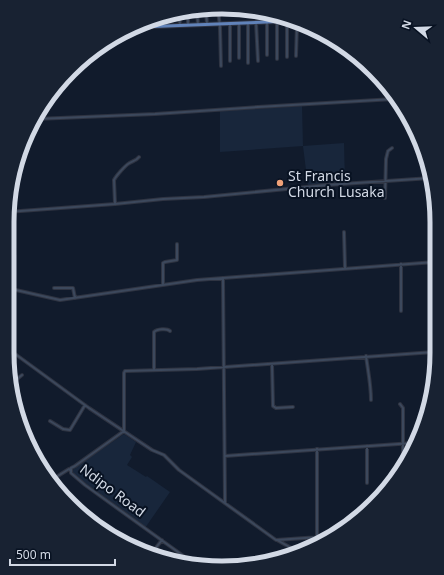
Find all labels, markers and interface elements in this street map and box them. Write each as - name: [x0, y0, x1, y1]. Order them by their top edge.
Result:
- north arrow: [396, 8, 436, 48]
- text: N: [398, 18, 415, 31]
- place label: St Francis Church Lusaka: [288, 166, 385, 201]
- marker: St Francis Church Lusaka: [275, 178, 285, 188]
- street label: Ndipo Road: [76, 459, 150, 521]
- scale bar: [10, 541, 115, 567]
- text: 500 m: [16, 546, 51, 563]

